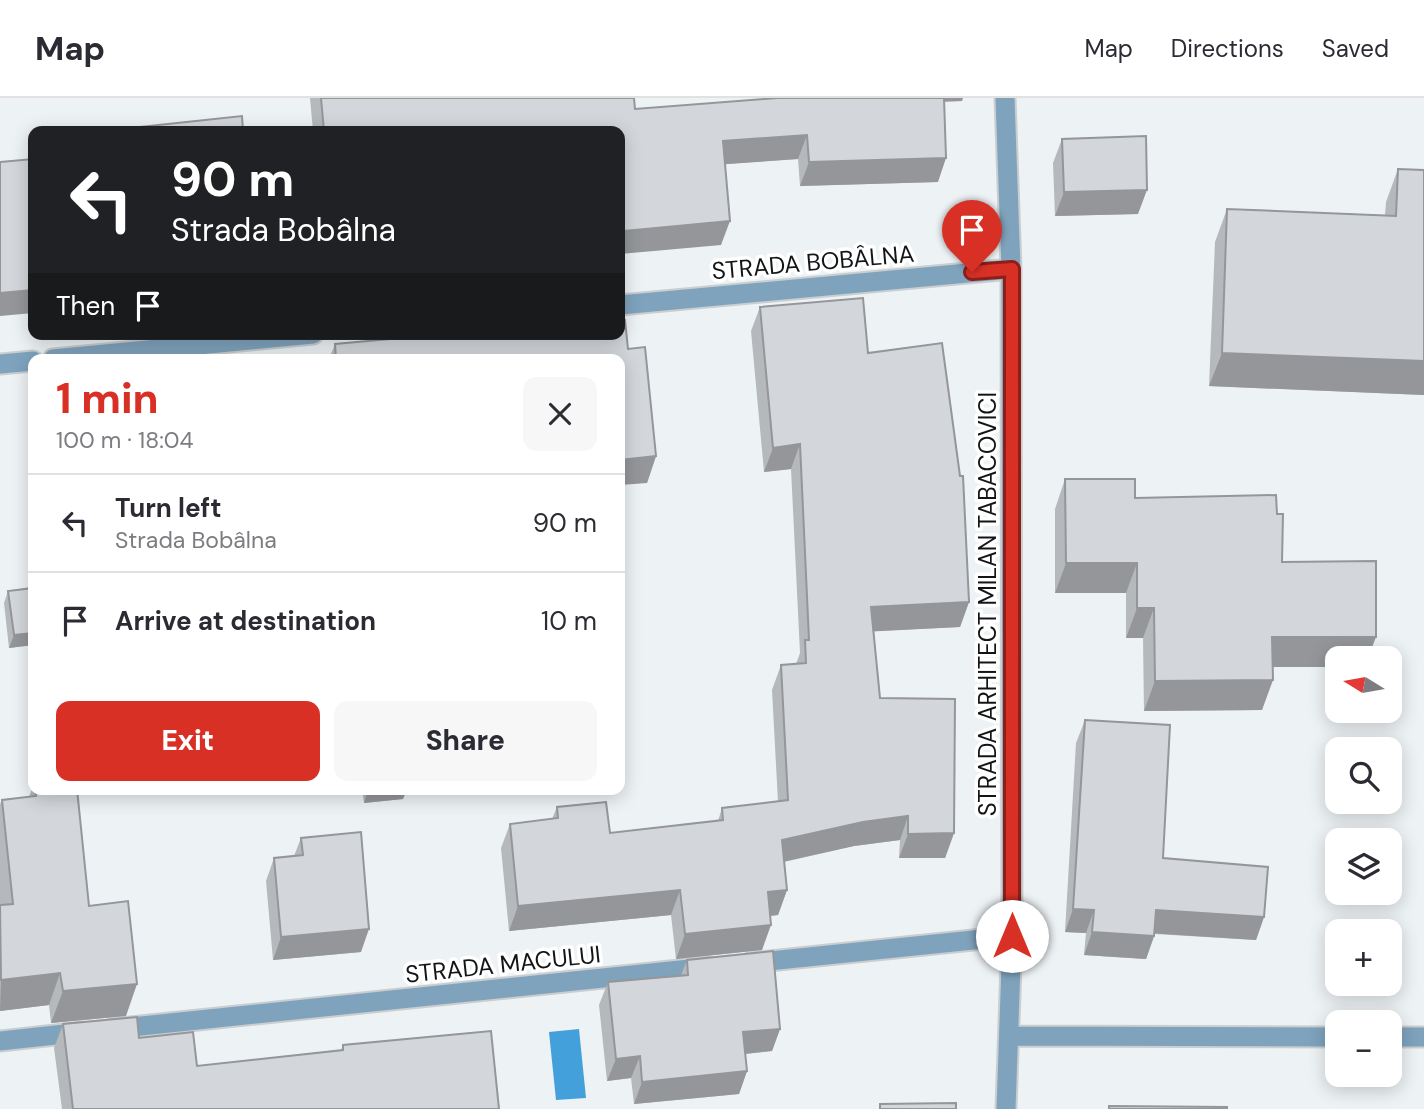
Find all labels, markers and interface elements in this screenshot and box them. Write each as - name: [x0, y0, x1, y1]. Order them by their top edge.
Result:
- text: Map: [35, 27, 105, 70]
- text: Map: [1085, 33, 1133, 64]
- text: Directions: [1171, 33, 1284, 64]
- text: Saved: [1322, 33, 1389, 64]
- text: 90 m: [171, 147, 294, 211]
- icon: left: [56, 154, 147, 245]
- pin: [942, 200, 1002, 272]
- text: Strada Bobâlna: [171, 209, 396, 251]
- icon: arrive: [953, 211, 991, 249]
- street label: STRADA BOBÂLNA: [710, 238, 916, 286]
- icon: arrive: [129, 287, 167, 325]
- text: Then: [56, 289, 115, 323]
- text: 1 min: [56, 371, 159, 426]
- button: close: [523, 377, 597, 451]
- street label: STRADA ARHITECT MILAN TABACOVICI: [972, 392, 1003, 816]
- text: 100 m · 18:04: [56, 425, 194, 455]
- text: Turn left: [115, 491, 222, 525]
- icon: left: [56, 504, 94, 542]
- text: 90 m: [533, 506, 597, 540]
- text: Strada Bobâlna: [115, 525, 277, 555]
- icon: arrive: [56, 602, 94, 640]
- text: Arrive at destination: [115, 604, 376, 638]
- text: 10 m: [541, 604, 597, 638]
- north arrow: [1325, 646, 1402, 723]
- map controls: [1325, 646, 1402, 1087]
- button: Exit: [56, 701, 320, 781]
- button: Share: [334, 701, 597, 781]
- button: search: [1325, 737, 1402, 814]
- button: layers: [1325, 828, 1402, 905]
- position arrow: [975, 899, 1049, 973]
- button: +: [1325, 919, 1402, 996]
- street label: STRADA MACULUI: [404, 938, 602, 990]
- button: −: [1325, 1010, 1402, 1087]

